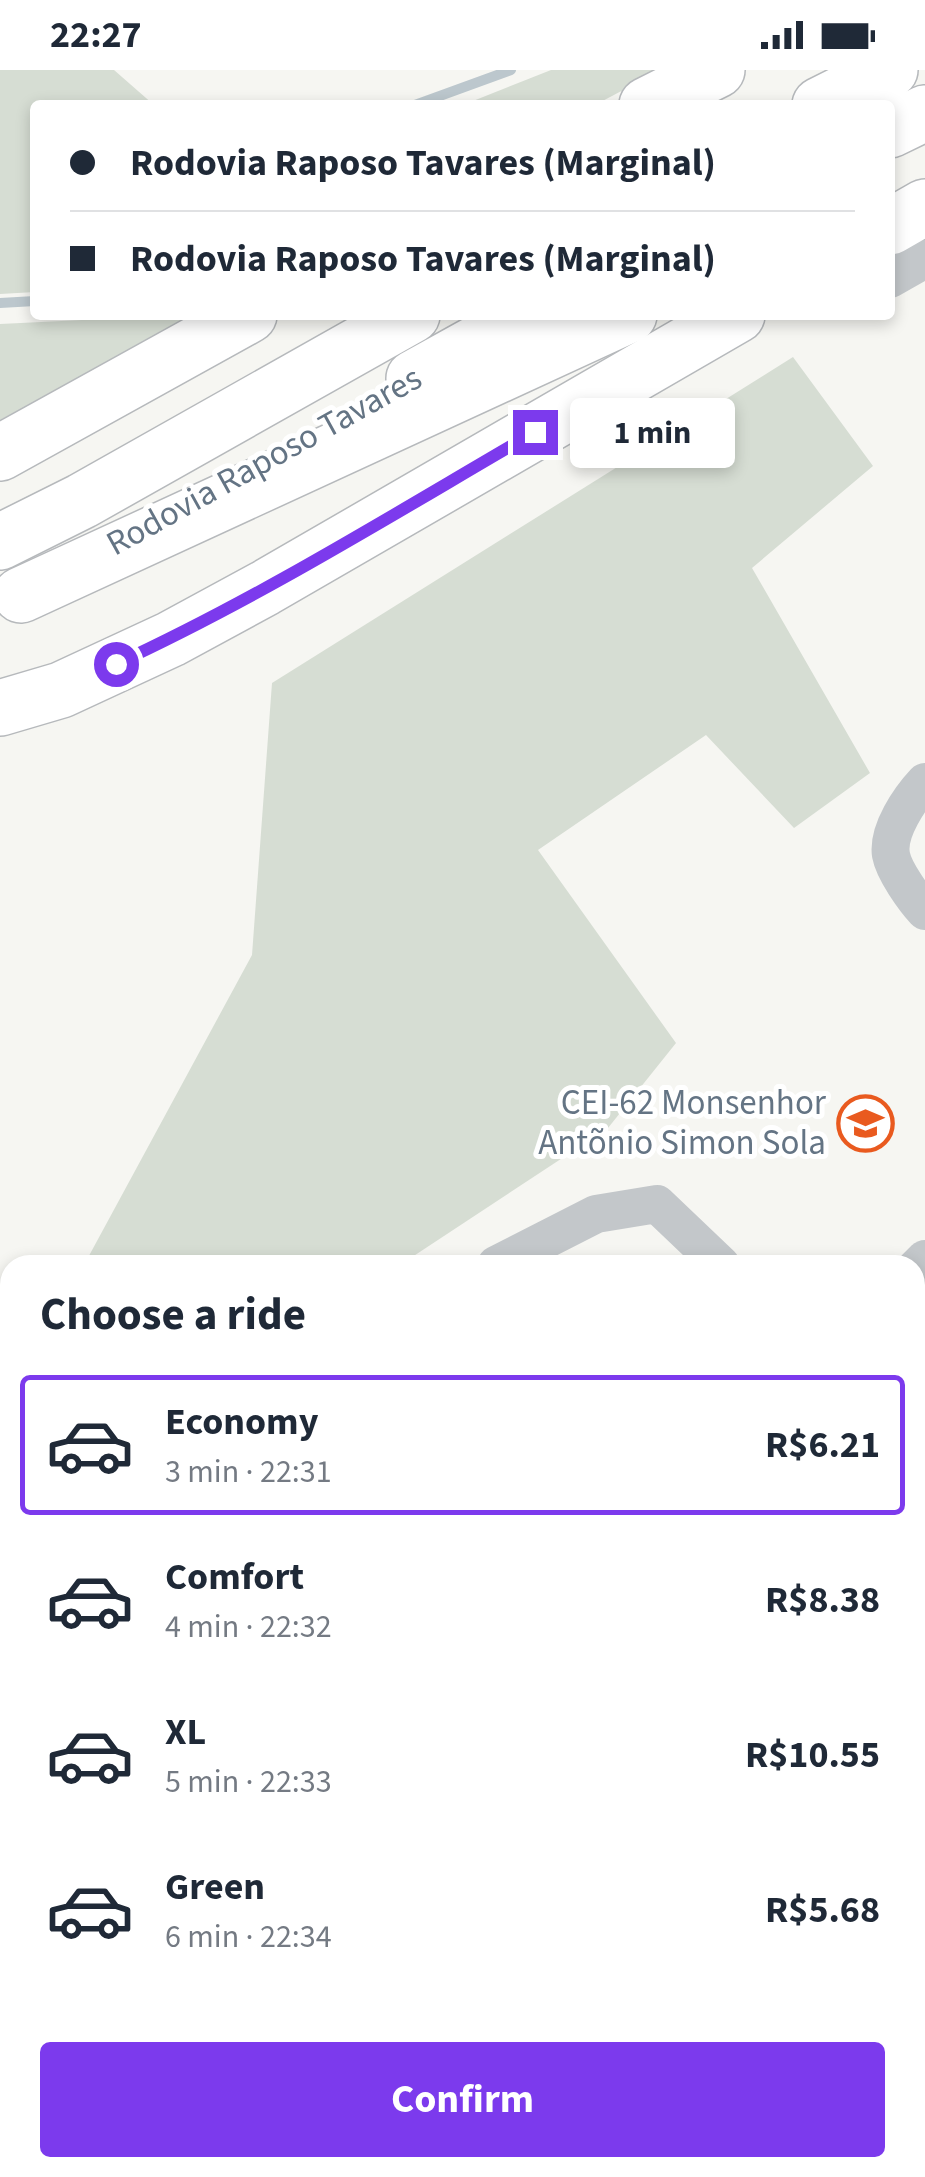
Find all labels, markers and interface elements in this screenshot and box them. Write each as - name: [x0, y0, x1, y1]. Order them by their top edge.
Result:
- text: 22:27: [50, 8, 142, 62]
- text: Rodovia Raposo Tavares (Marginal): [130, 136, 716, 190]
- text: Rodovia Raposo Tavares (Marginal): [130, 232, 716, 286]
- street label: Rodovia Raposo Tavares: [97, 353, 431, 569]
- callout: 1 min: [570, 397, 735, 467]
- route end: [513, 410, 558, 455]
- text: 1 min: [614, 410, 691, 456]
- route start: [94, 642, 139, 687]
- place label: CEI-62 Monsenhor Antõnio Simon Sola: [538, 1078, 827, 1168]
- school or university icon: CEI-62 Monsenhor Antõnio Simon Sola: [835, 1093, 895, 1153]
- text: Choose a ride: [40, 1283, 306, 1347]
- text: Economy: [165, 1395, 318, 1449]
- icon: car: [45, 1400, 135, 1490]
- text: R$6.21: [765, 1418, 880, 1472]
- text: 3 min · 22:31: [165, 1449, 332, 1495]
- text: Comfort: [165, 1550, 304, 1604]
- icon: car: [45, 1555, 135, 1645]
- text: R$8.38: [765, 1573, 880, 1627]
- text: 4 min · 22:32: [165, 1604, 332, 1650]
- text: XL: [165, 1705, 206, 1759]
- icon: car: [45, 1710, 135, 1800]
- text: R$10.55: [745, 1728, 880, 1782]
- text: 5 min · 22:33: [165, 1759, 332, 1805]
- text: Green: [165, 1860, 265, 1914]
- icon: car: [45, 1865, 135, 1955]
- text: R$5.68: [765, 1883, 880, 1937]
- text: 6 min · 22:34: [165, 1914, 332, 1960]
- button: Confirm: [40, 2042, 885, 2157]

